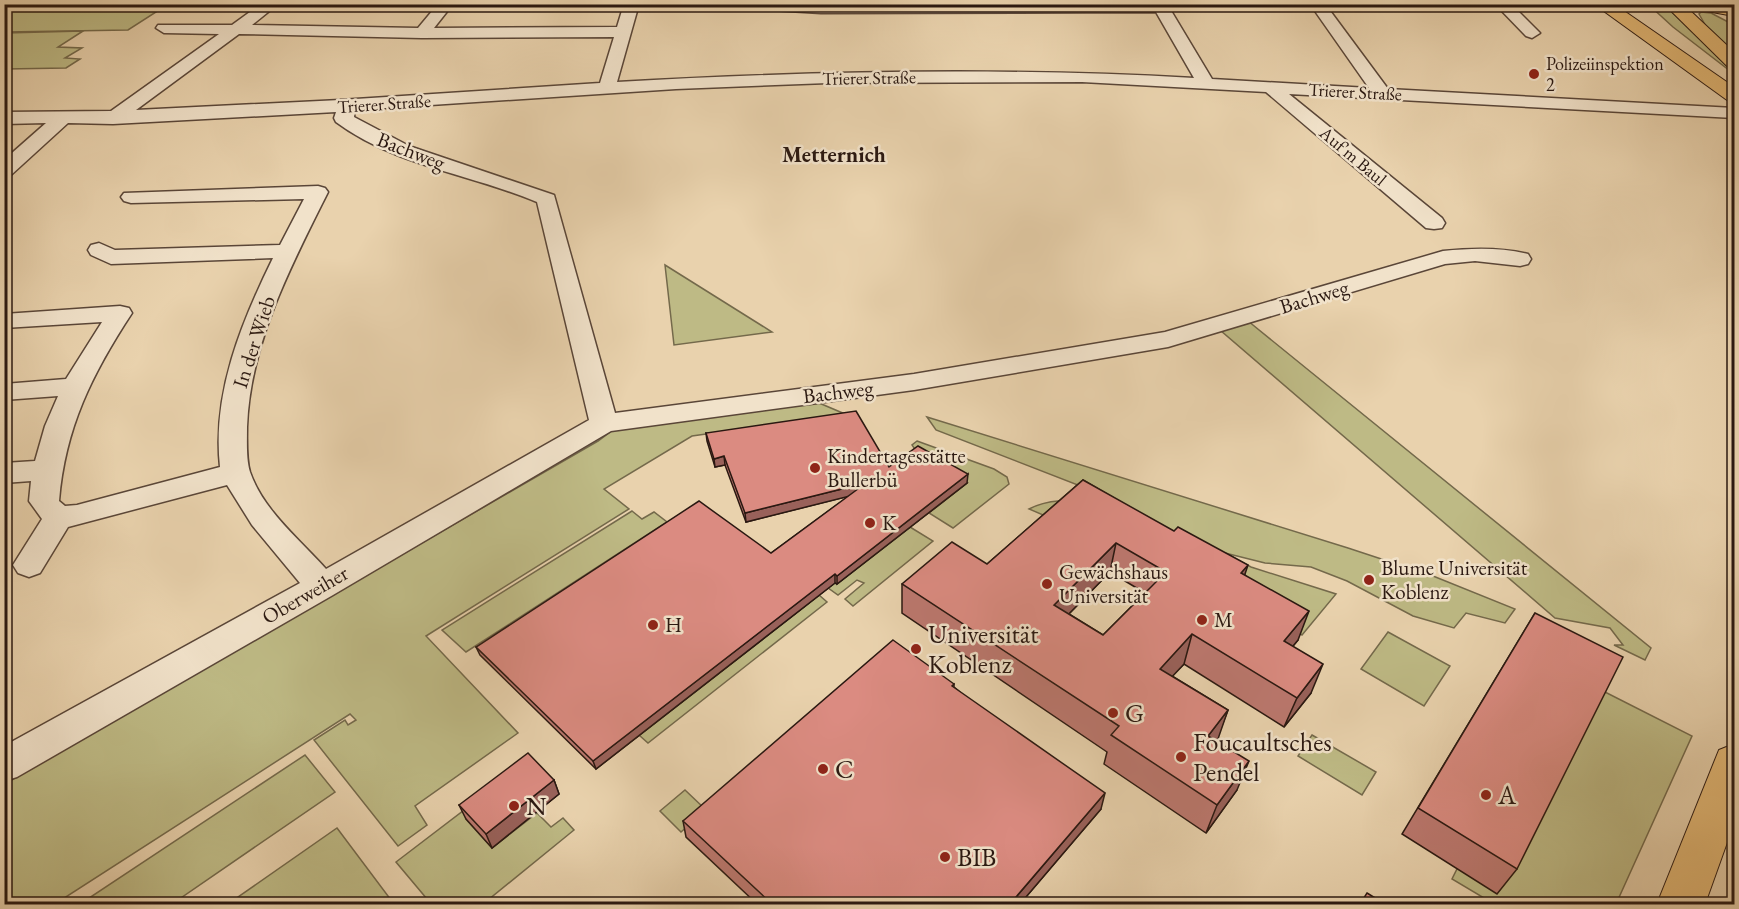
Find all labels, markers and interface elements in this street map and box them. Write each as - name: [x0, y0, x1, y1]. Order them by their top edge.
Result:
- place label: Polizeiinspektion 2: [1546, 52, 1664, 96]
- street label: Trierer Straße: [822, 65, 916, 90]
- marker: Polizeiinspektion 2: [1527, 67, 1541, 81]
- street label: Trierer Straße: [1308, 78, 1402, 105]
- street label: Trierer Straße: [336, 89, 431, 118]
- street label: Auf'm Baul: [1314, 120, 1392, 190]
- street label: Bachweg: [373, 125, 450, 176]
- district label: Metternich: [782, 140, 886, 169]
- street label: Bachweg: [1276, 273, 1352, 320]
- street label: In der Wieb: [226, 292, 281, 391]
- street label: Bachweg: [801, 374, 876, 409]
- place label: Kindertagesstätte Bullerbü: [827, 442, 966, 493]
- marker: Kindertagesstätte Bullerbü: [808, 461, 822, 475]
- place label: K: [882, 509, 897, 536]
- marker: K: [863, 516, 877, 530]
- place label: Blume Universität Koblenz: [1381, 554, 1528, 605]
- place label: Gewächshaus Universität: [1059, 558, 1168, 609]
- street label: Oberweiher: [257, 559, 353, 630]
- marker: Blume Universität Koblenz: [1362, 573, 1376, 587]
- marker: Gewächshaus Universität: [1040, 577, 1054, 591]
- place label: M: [1214, 606, 1233, 633]
- place label: H: [665, 611, 682, 638]
- marker: M: [1195, 613, 1209, 627]
- place label: Universität Koblenz: [928, 617, 1038, 681]
- marker: H: [646, 618, 660, 632]
- marker: Universität Koblenz: [909, 642, 923, 656]
- place label: G: [1125, 696, 1144, 730]
- marker: G: [1106, 706, 1120, 720]
- place label: Foucaultsches Pendel: [1193, 725, 1332, 789]
- marker: Foucaultsches Pendel: [1174, 750, 1188, 764]
- place label: C: [835, 752, 853, 786]
- marker: C: [816, 762, 830, 776]
- place label: A: [1497, 778, 1517, 812]
- marker: A: [1479, 788, 1493, 802]
- place label: N: [526, 789, 547, 823]
- marker: N: [507, 799, 521, 813]
- place label: BIB: [957, 840, 996, 874]
- marker: BIB: [938, 850, 952, 864]

